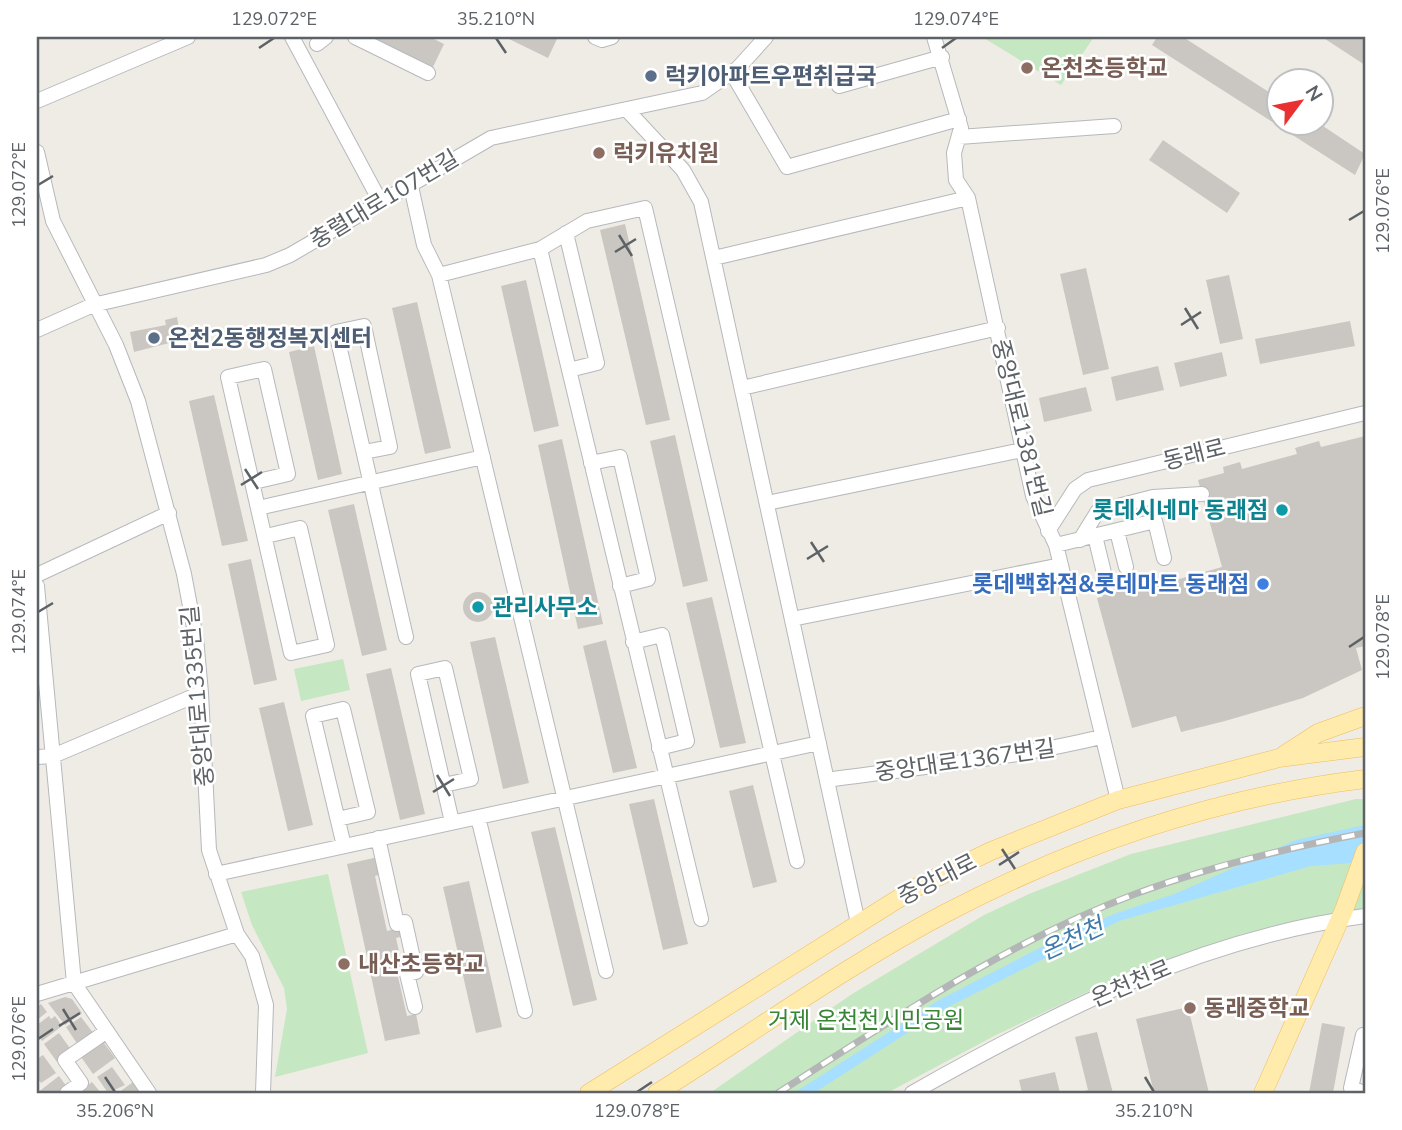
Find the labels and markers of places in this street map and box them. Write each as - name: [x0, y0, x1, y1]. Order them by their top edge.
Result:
- place label: 온천초등학교: [1041, 53, 1168, 84]
- marker: 온천초등학교: [1019, 60, 1035, 76]
- place label: 럭키아파트우편취급국: [665, 61, 877, 92]
- marker: 럭키아파트우편취급국: [643, 68, 659, 84]
- place label: 럭키유치원: [613, 138, 719, 169]
- marker: 럭키유치원: [591, 145, 607, 161]
- place label: 온천2동행정복지센터: [168, 323, 372, 354]
- marker: 온천2동행정복지센터: [146, 330, 162, 346]
- place label: 롯데시네마 동래점: [1093, 495, 1268, 526]
- marker: 롯데시네마 동래점: [1274, 502, 1290, 518]
- place label: 롯데백화점&롯데마트 동래점: [972, 569, 1249, 600]
- marker: 롯데백화점&롯데마트 동래점: [1255, 576, 1271, 592]
- place label: 관리사무소: [492, 592, 598, 623]
- marker: 관리사무소: [470, 599, 486, 615]
- place label: 내산초등학교: [358, 949, 485, 980]
- marker: 내산초등학교: [336, 956, 352, 972]
- place label: 동래중학교: [1204, 993, 1310, 1024]
- marker: 동래중학교: [1182, 1000, 1198, 1016]

